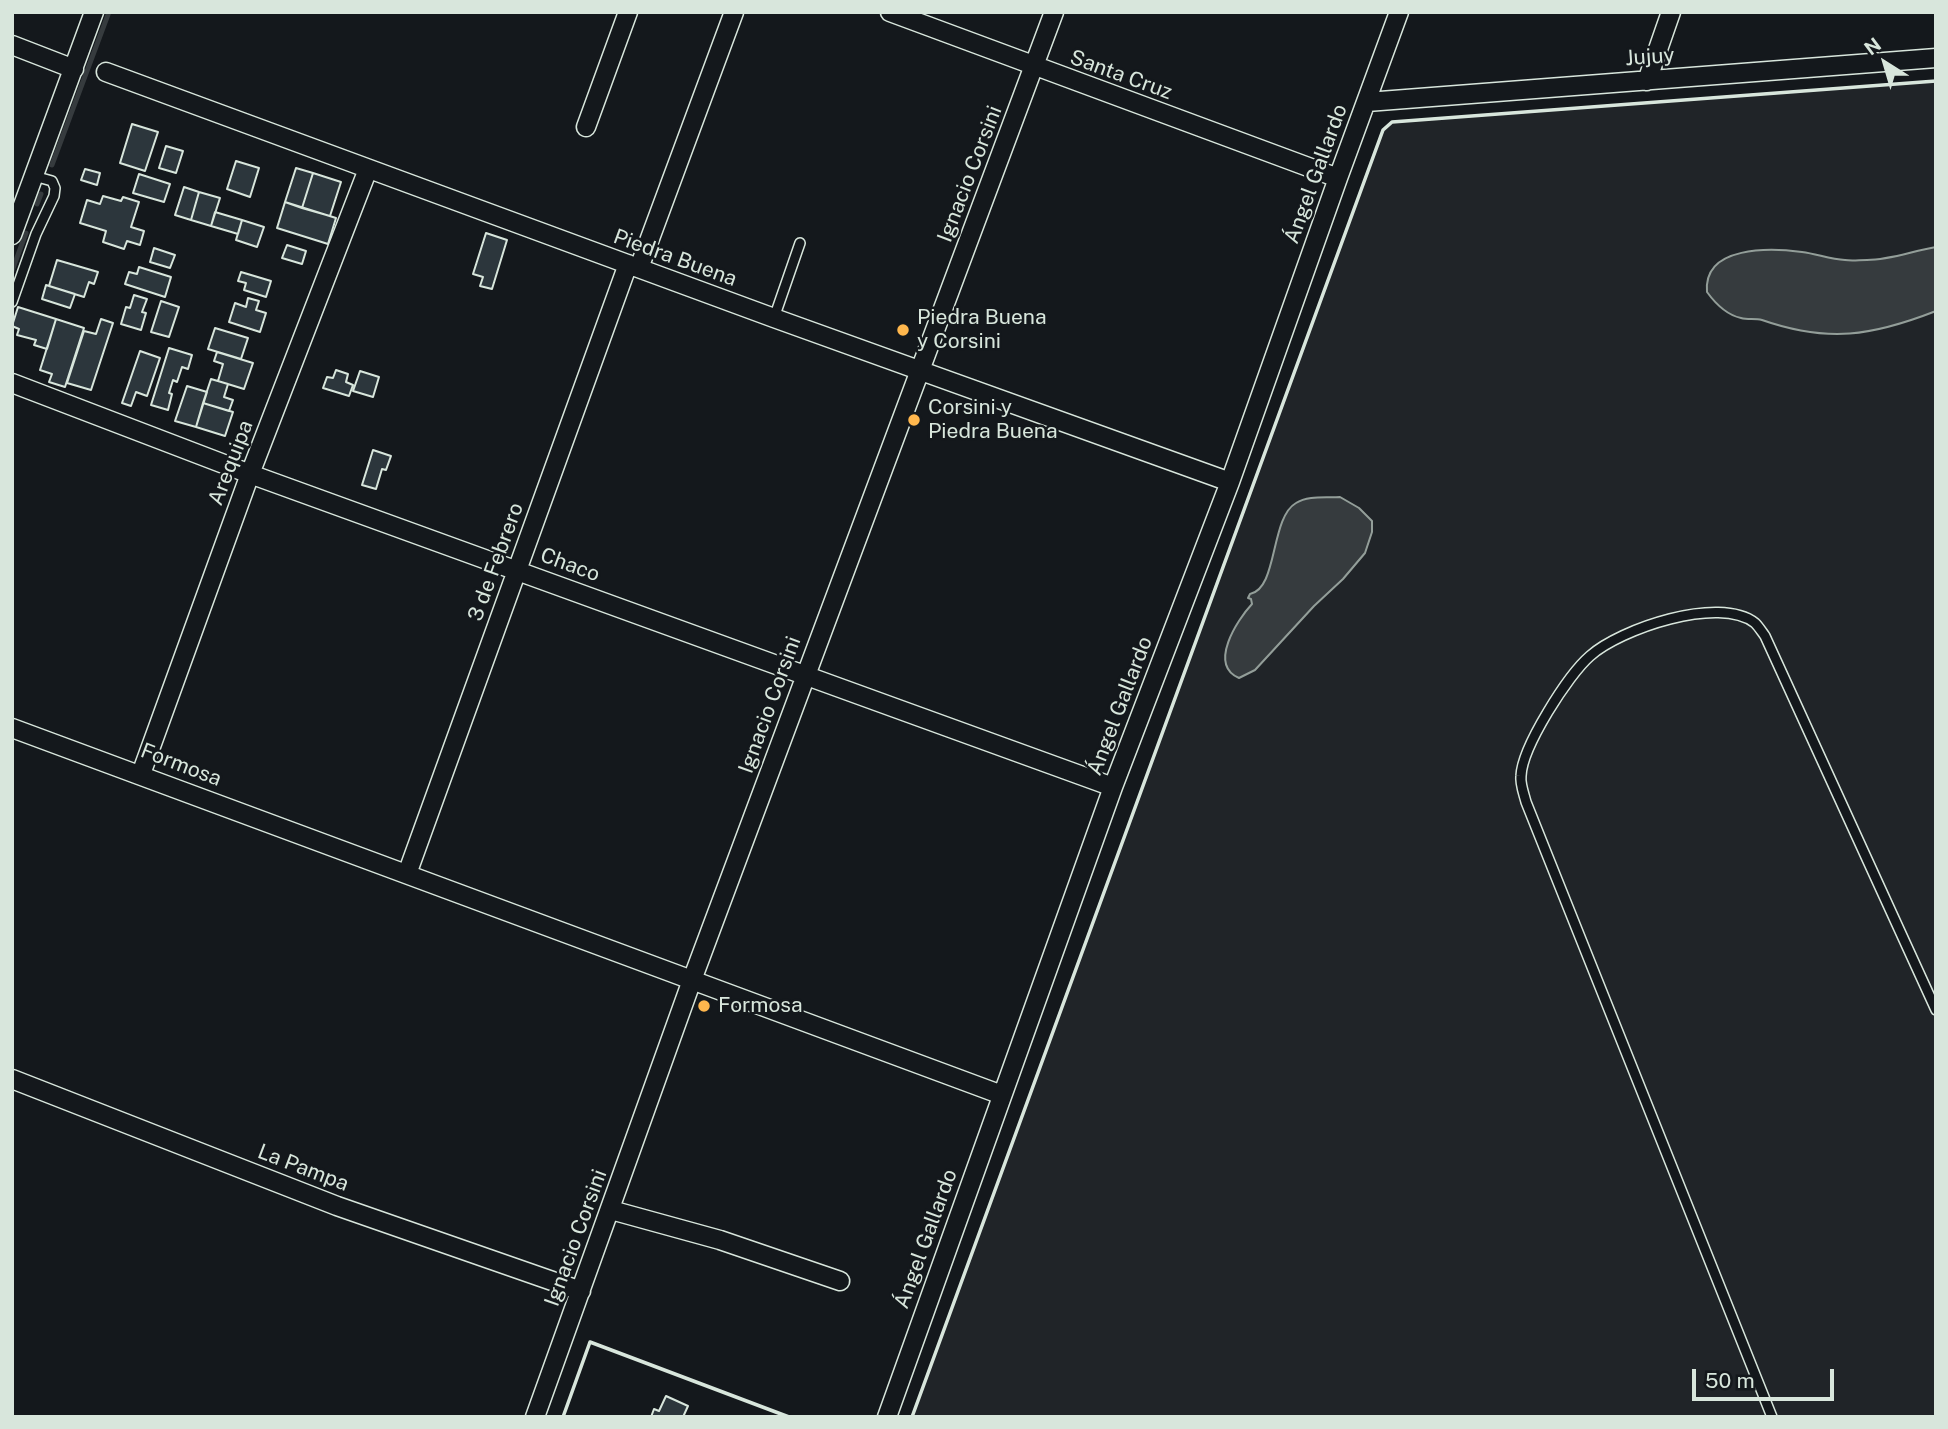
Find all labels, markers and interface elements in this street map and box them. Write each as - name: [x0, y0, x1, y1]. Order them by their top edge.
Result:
- north arrow: [1850, 28, 1920, 98]
- text: N: [1860, 33, 1885, 59]
- street label: Jujuy: [1625, 43, 1675, 71]
- street label: Santa Cruz: [1066, 45, 1176, 105]
- street label: Ángel Gallardo: [1279, 101, 1353, 247]
- street label: Ignacio Corsini: [932, 102, 1008, 246]
- street label: Piedra Buena: [610, 224, 740, 292]
- place label: Piedra Buena y Corsini: [917, 305, 1047, 355]
- marker: Piedra Buena y Corsini: [895, 322, 911, 338]
- place label: Corsini y Piedra Buena: [928, 395, 1058, 445]
- marker: Corsini y Piedra Buena: [906, 412, 922, 428]
- street label: Arequipa: [203, 417, 259, 509]
- street label: 3 de Febrero: [463, 499, 529, 625]
- street label: Chaco: [537, 543, 603, 587]
- street label: Ignacio Corsini: [734, 633, 806, 777]
- street label: Ángel Gallardo: [1082, 633, 1158, 779]
- street label: Formosa: [137, 738, 225, 792]
- place label: Formosa: [718, 993, 802, 1019]
- marker: Formosa: [696, 998, 712, 1014]
- street label: La Pampa: [254, 1139, 352, 1197]
- street label: Ignacio Corsini: [540, 1166, 612, 1310]
- street label: Ángel Gallardo: [889, 1166, 963, 1312]
- scale bar: [1696, 1356, 1838, 1400]
- text: 50 m: [1705, 1368, 1755, 1393]

